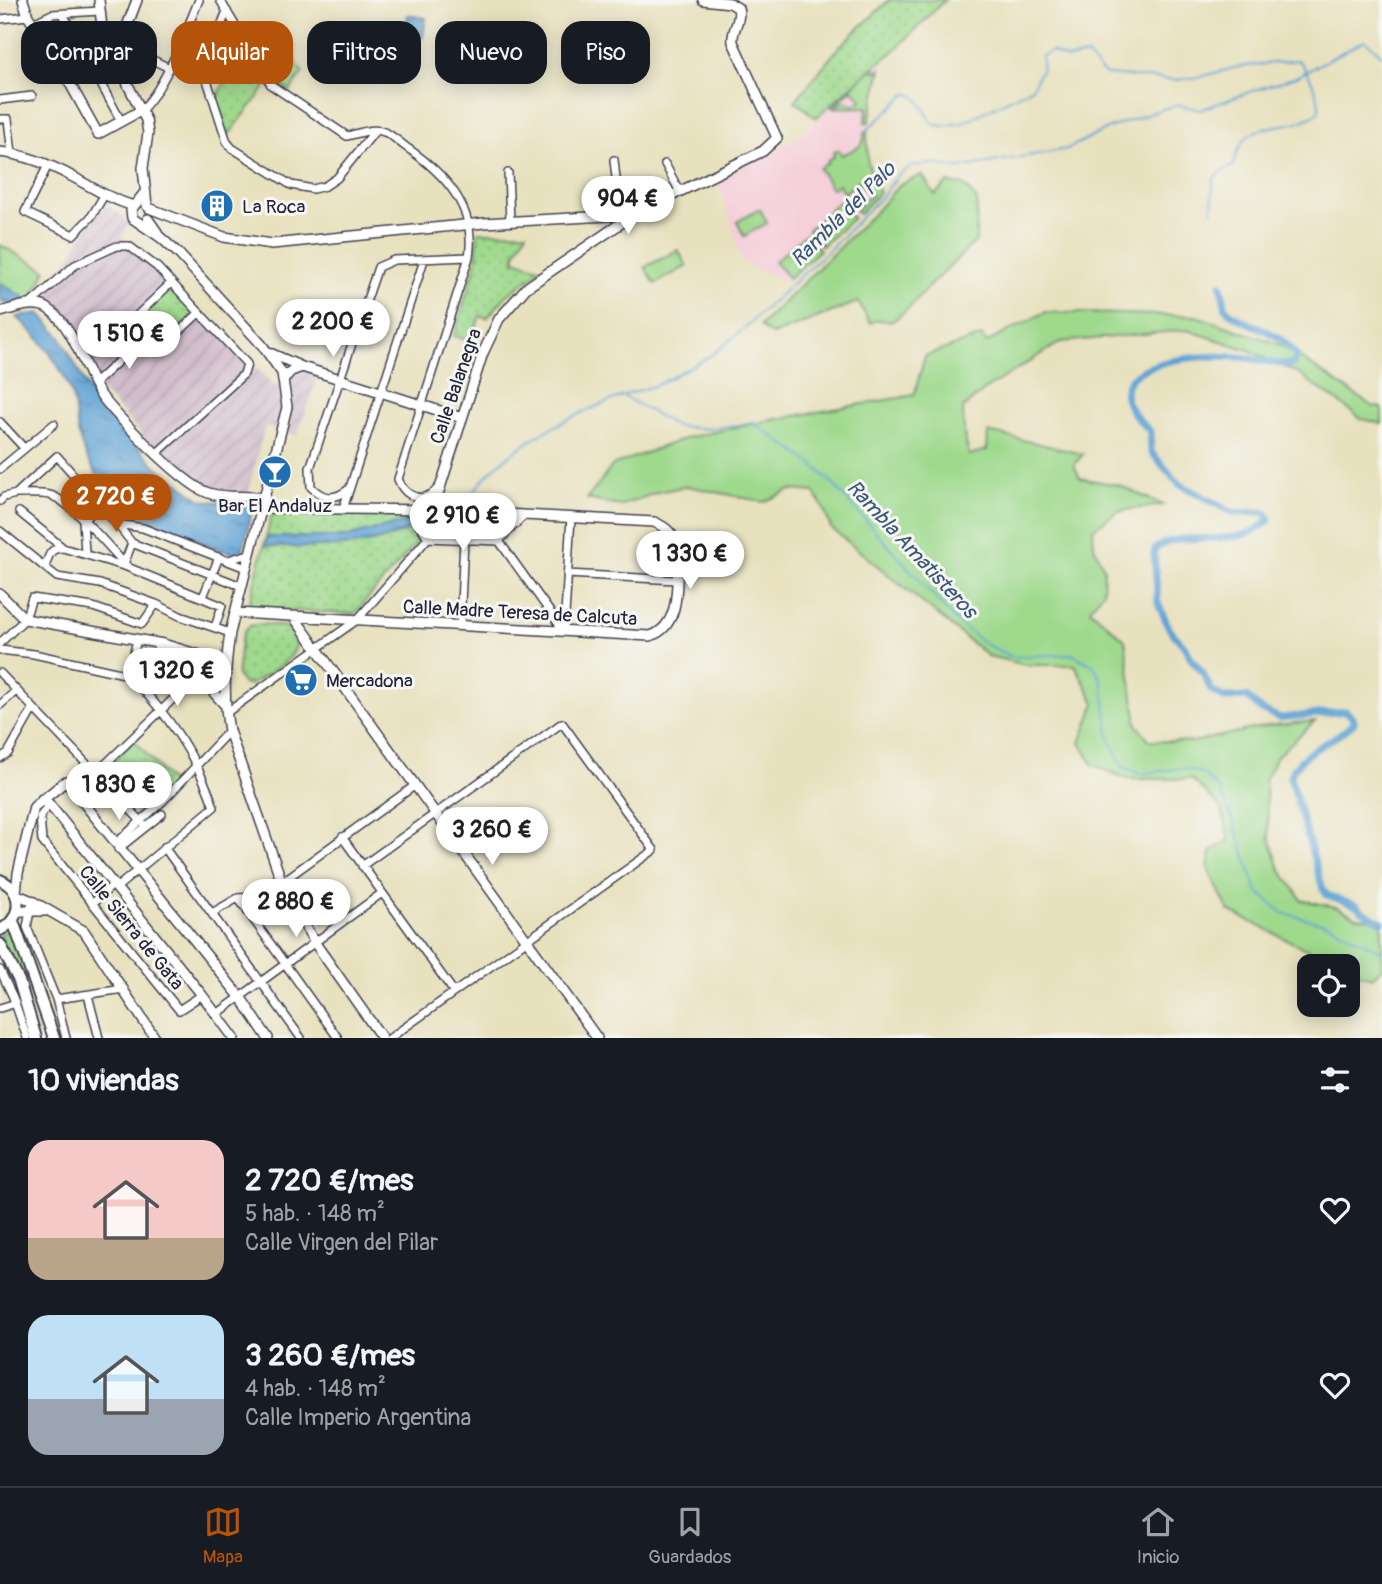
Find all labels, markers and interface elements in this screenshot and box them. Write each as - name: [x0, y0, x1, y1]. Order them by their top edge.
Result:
- chip: Comprar: [21, 21, 157, 84]
- chip: Alquilar: [171, 21, 293, 84]
- chip: Filtros: [307, 21, 421, 84]
- chip: Nuevo: [435, 21, 547, 84]
- chip: Piso: [561, 21, 650, 84]
- water label: Rambla del Palo: [785, 155, 903, 272]
- pin: 904 €: [579, 176, 677, 236]
- text: 904 €: [597, 184, 659, 213]
- building icon: La Roca: [198, 187, 236, 225]
- place label: La Roca: [242, 195, 306, 219]
- pin: 2 200 €: [268, 300, 398, 359]
- text: 2 200 €: [292, 307, 374, 336]
- pin: 1 510 €: [64, 312, 194, 371]
- text: 1 510 €: [93, 319, 165, 348]
- street label: Calle Balanegra: [425, 325, 487, 447]
- bar icon: Bar El Andaluz: [256, 453, 294, 491]
- pin: 2 720 €: [51, 475, 181, 534]
- water label: Rambla Amatisteros: [841, 475, 984, 626]
- text: 2 720 €: [77, 482, 155, 511]
- place label: Bar El Andaluz: [218, 494, 332, 518]
- pin: 2 910 €: [398, 494, 528, 553]
- text: 2 910 €: [426, 501, 500, 530]
- pin: 1 330 €: [625, 532, 755, 591]
- text: 1 330 €: [652, 539, 728, 568]
- street label: Calle Madre Teresa de Calcuta: [402, 595, 638, 631]
- pin: 1 320 €: [112, 648, 242, 708]
- text: 1 320 €: [139, 656, 215, 685]
- supermarket icon: Mercadona: [282, 661, 320, 699]
- place label: Mercadona: [326, 669, 413, 693]
- pin: 1 830 €: [54, 762, 184, 822]
- text: 1 830 €: [82, 770, 156, 799]
- pin: 3 260 €: [427, 808, 557, 867]
- text: 3 260 €: [452, 815, 532, 844]
- street label: Calle Sierra de Gata: [74, 860, 189, 995]
- pin: 2 880 €: [231, 880, 361, 939]
- text: 2 880 €: [258, 887, 334, 916]
- map controls: [1297, 954, 1360, 1017]
- button: locate: [1297, 954, 1360, 1017]
- icon: filters: [1316, 1061, 1354, 1099]
- text: 10 viviendas: [28, 1062, 179, 1099]
- text: 2 720 €/mes: [245, 1162, 413, 1199]
- icon: home: [84, 1168, 168, 1252]
- icon: heart: [1316, 1191, 1354, 1229]
- text: 5 hab. · 148 m²: [245, 1199, 385, 1228]
- text: Calle Virgen del Pilar: [245, 1228, 438, 1257]
- text: 3 260 €/mes: [245, 1337, 415, 1374]
- icon: home: [84, 1343, 168, 1427]
- icon: heart: [1316, 1366, 1354, 1404]
- text: 4 hab. · 148 m²: [245, 1374, 386, 1403]
- text: Calle Imperio Argentina: [245, 1403, 471, 1432]
- tab: Mapa: [203, 1503, 243, 1569]
- tab: Guardados: [648, 1503, 731, 1569]
- tab: Inicio: [1137, 1503, 1179, 1569]

